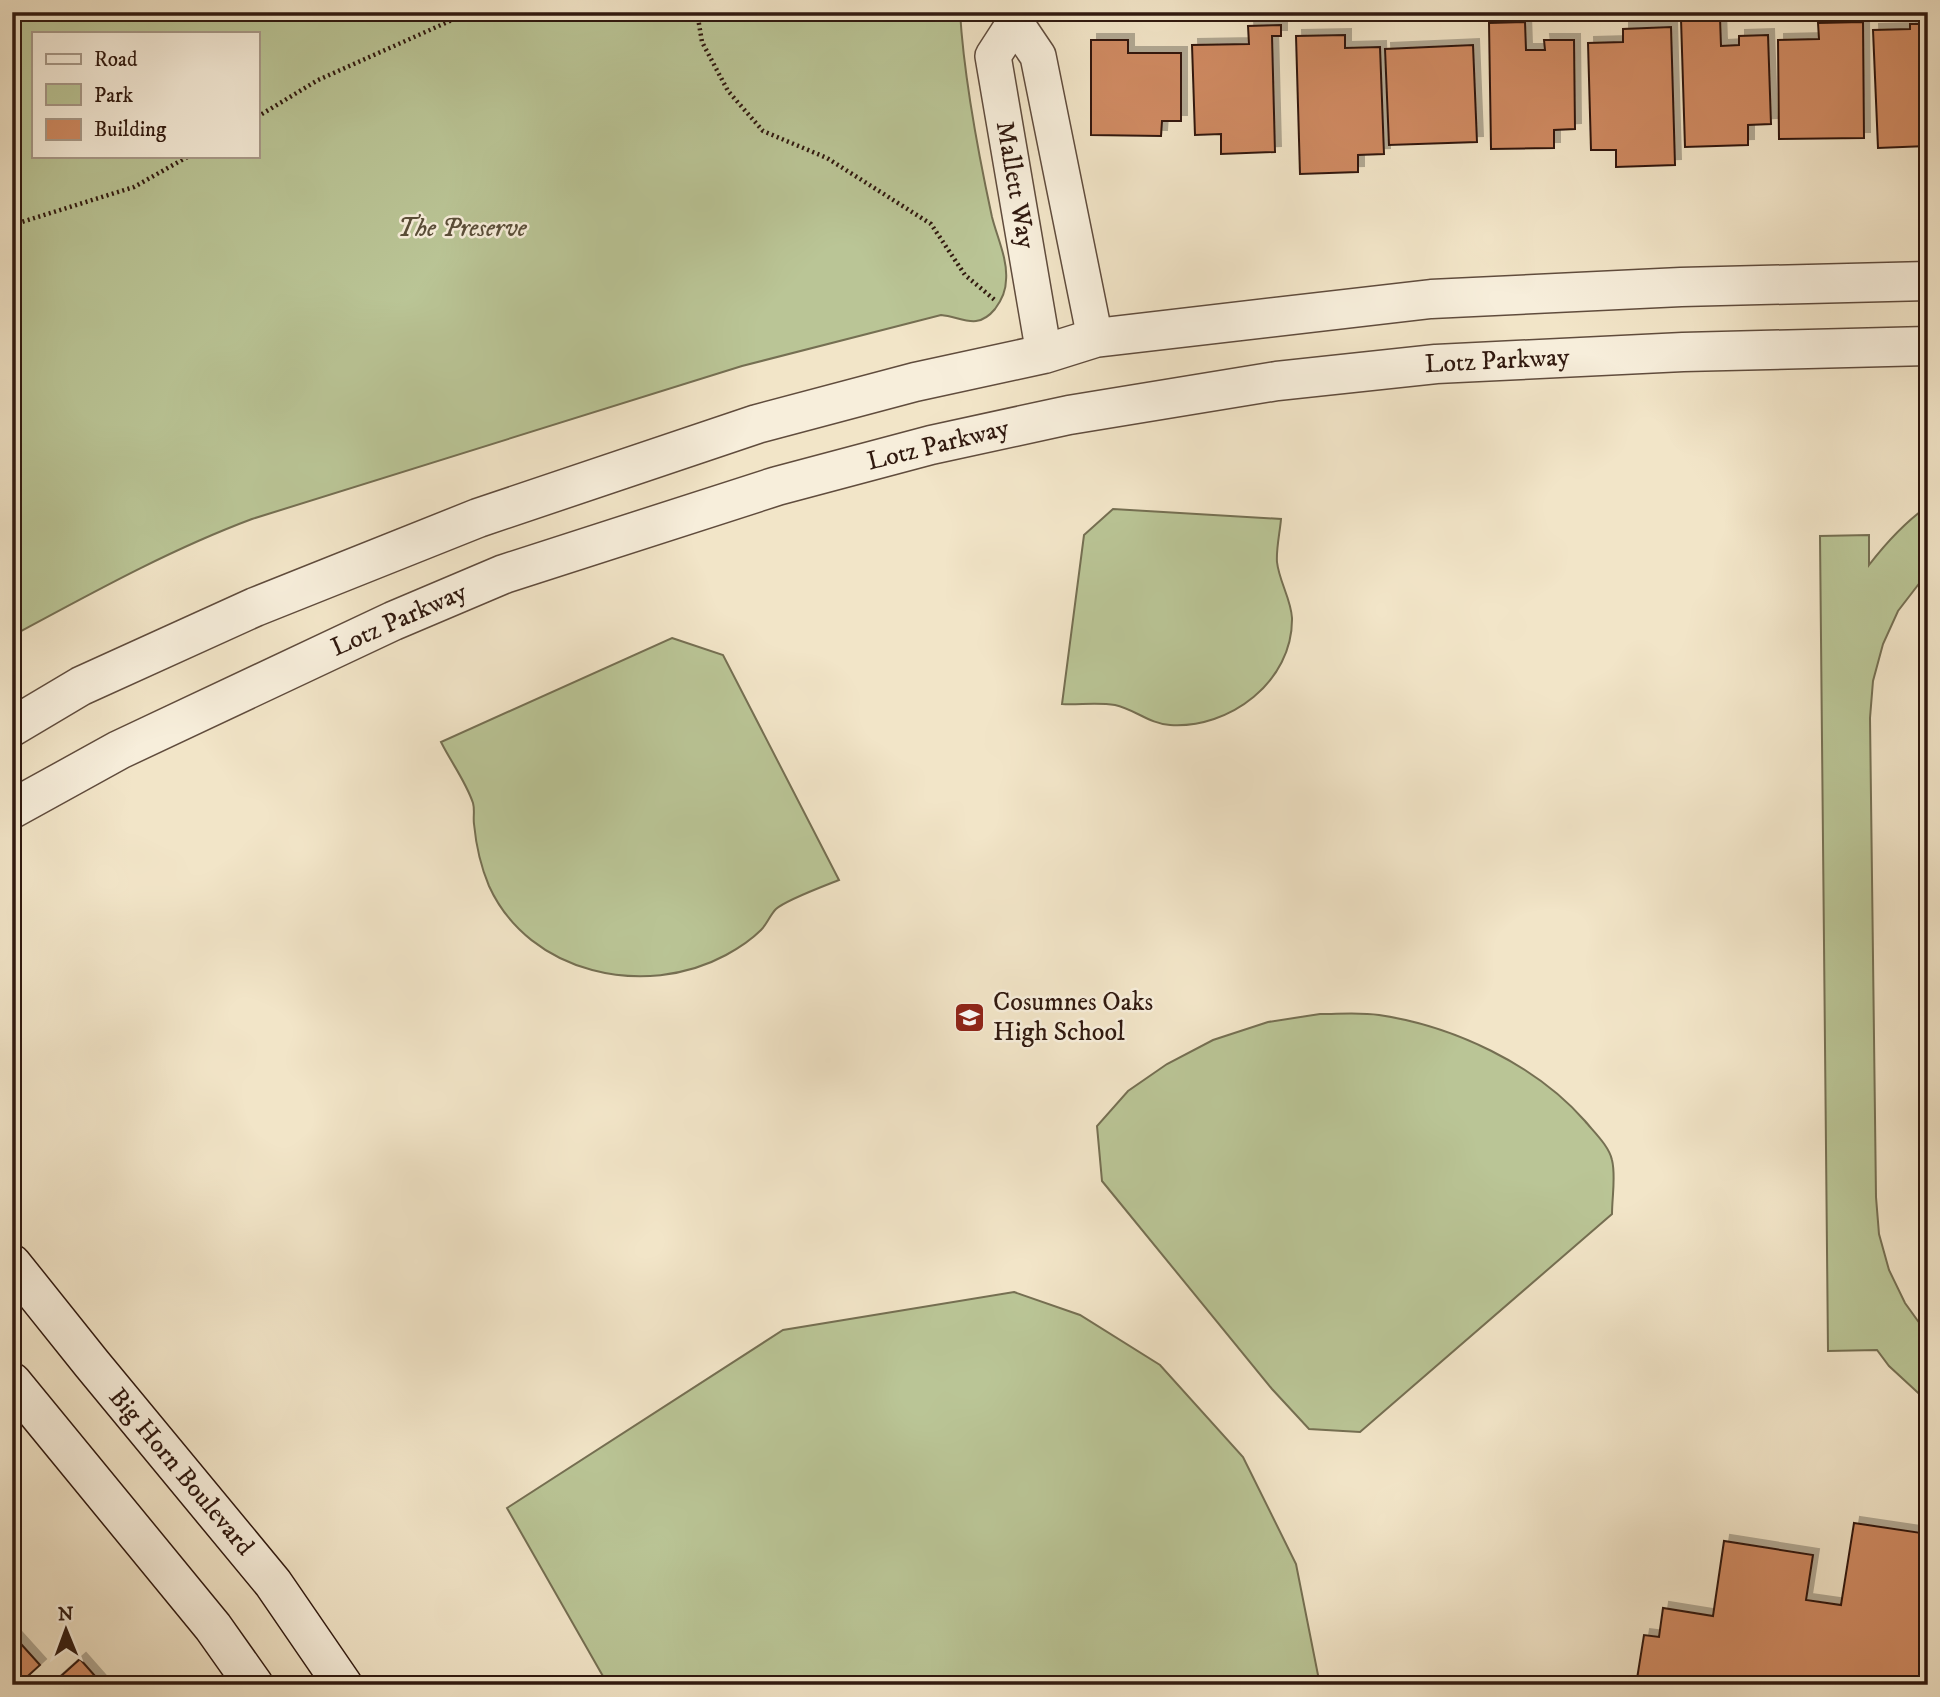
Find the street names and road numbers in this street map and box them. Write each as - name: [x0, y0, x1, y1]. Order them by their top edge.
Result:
- street label: Mallett Way: [988, 119, 1043, 252]
- street label: Lotz Parkway: [1424, 341, 1571, 381]
- street label: Lotz Parkway: [864, 411, 1013, 479]
- street label: Lotz Parkway: [326, 575, 473, 665]
- street label: Big Horn Boulevard: [101, 1381, 261, 1563]

